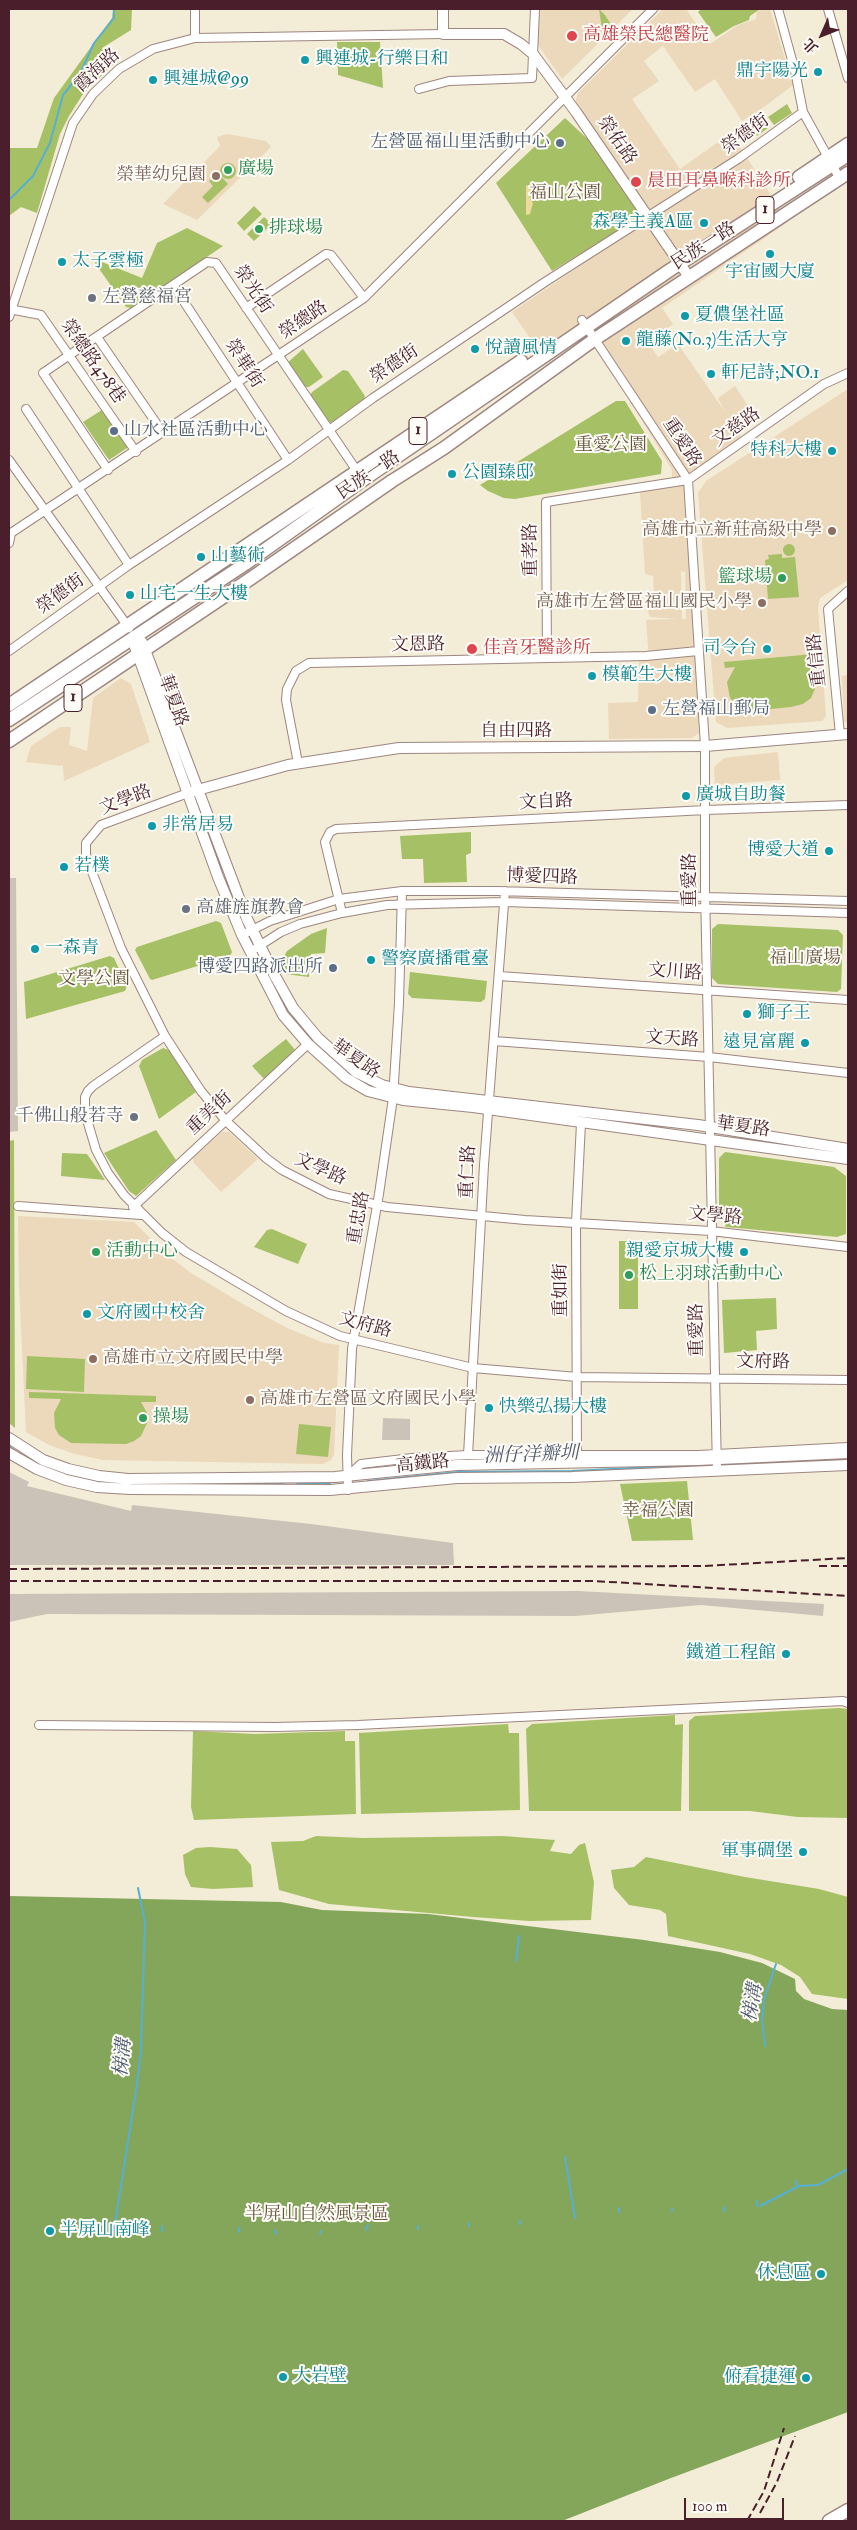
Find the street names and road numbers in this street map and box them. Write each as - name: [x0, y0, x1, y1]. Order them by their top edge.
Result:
- street label: 霞海路: [71, 45, 125, 97]
- street label: 榮德街: [718, 110, 774, 160]
- street label: 榮佑路: [592, 113, 640, 169]
- road number: 1: [756, 196, 774, 224]
- street label: 民族一路: [668, 218, 740, 276]
- street label: 榮光街: [228, 262, 276, 318]
- street label: 榮總路: [276, 297, 332, 345]
- street label: 榮總路478巷: [55, 316, 129, 408]
- street label: 榮華街: [219, 335, 267, 393]
- street label: 榮德街: [367, 341, 423, 389]
- street label: 文慈路: [709, 404, 765, 452]
- street label: 重愛路: [657, 414, 705, 472]
- road number: 1: [409, 418, 427, 444]
- street label: 民族一路: [333, 447, 405, 505]
- street label: 重孝路: [521, 523, 543, 577]
- street label: 榮德街: [33, 570, 89, 620]
- street label: 重信路: [804, 632, 832, 688]
- street label: 文恩路: [391, 635, 445, 657]
- street label: 華夏路: [153, 672, 191, 730]
- road number: 1: [64, 684, 82, 711]
- street label: 自由四路: [480, 721, 552, 743]
- street label: 文學路: [97, 781, 155, 821]
- street label: 文自路: [518, 791, 574, 815]
- street label: 重愛路: [680, 853, 702, 907]
- street label: 博愛四路: [506, 866, 578, 890]
- street label: 文川路: [647, 960, 703, 986]
- street label: 文天路: [644, 1027, 700, 1053]
- street label: 華夏路: [327, 1036, 383, 1084]
- street label: 重美街: [183, 1088, 237, 1140]
- street label: 華夏路: [715, 1114, 771, 1142]
- street label: 重仁路: [457, 1144, 481, 1200]
- street label: 文學路: [291, 1149, 349, 1191]
- street label: 重忠路: [345, 1190, 375, 1246]
- street label: 文學路: [687, 1204, 743, 1230]
- street label: 重如街: [551, 1263, 573, 1317]
- street label: 重愛路: [687, 1303, 709, 1357]
- street label: 文府路: [336, 1309, 394, 1343]
- street label: 文府路: [736, 1352, 790, 1374]
- street label: 高鐵路: [395, 1451, 451, 1479]

